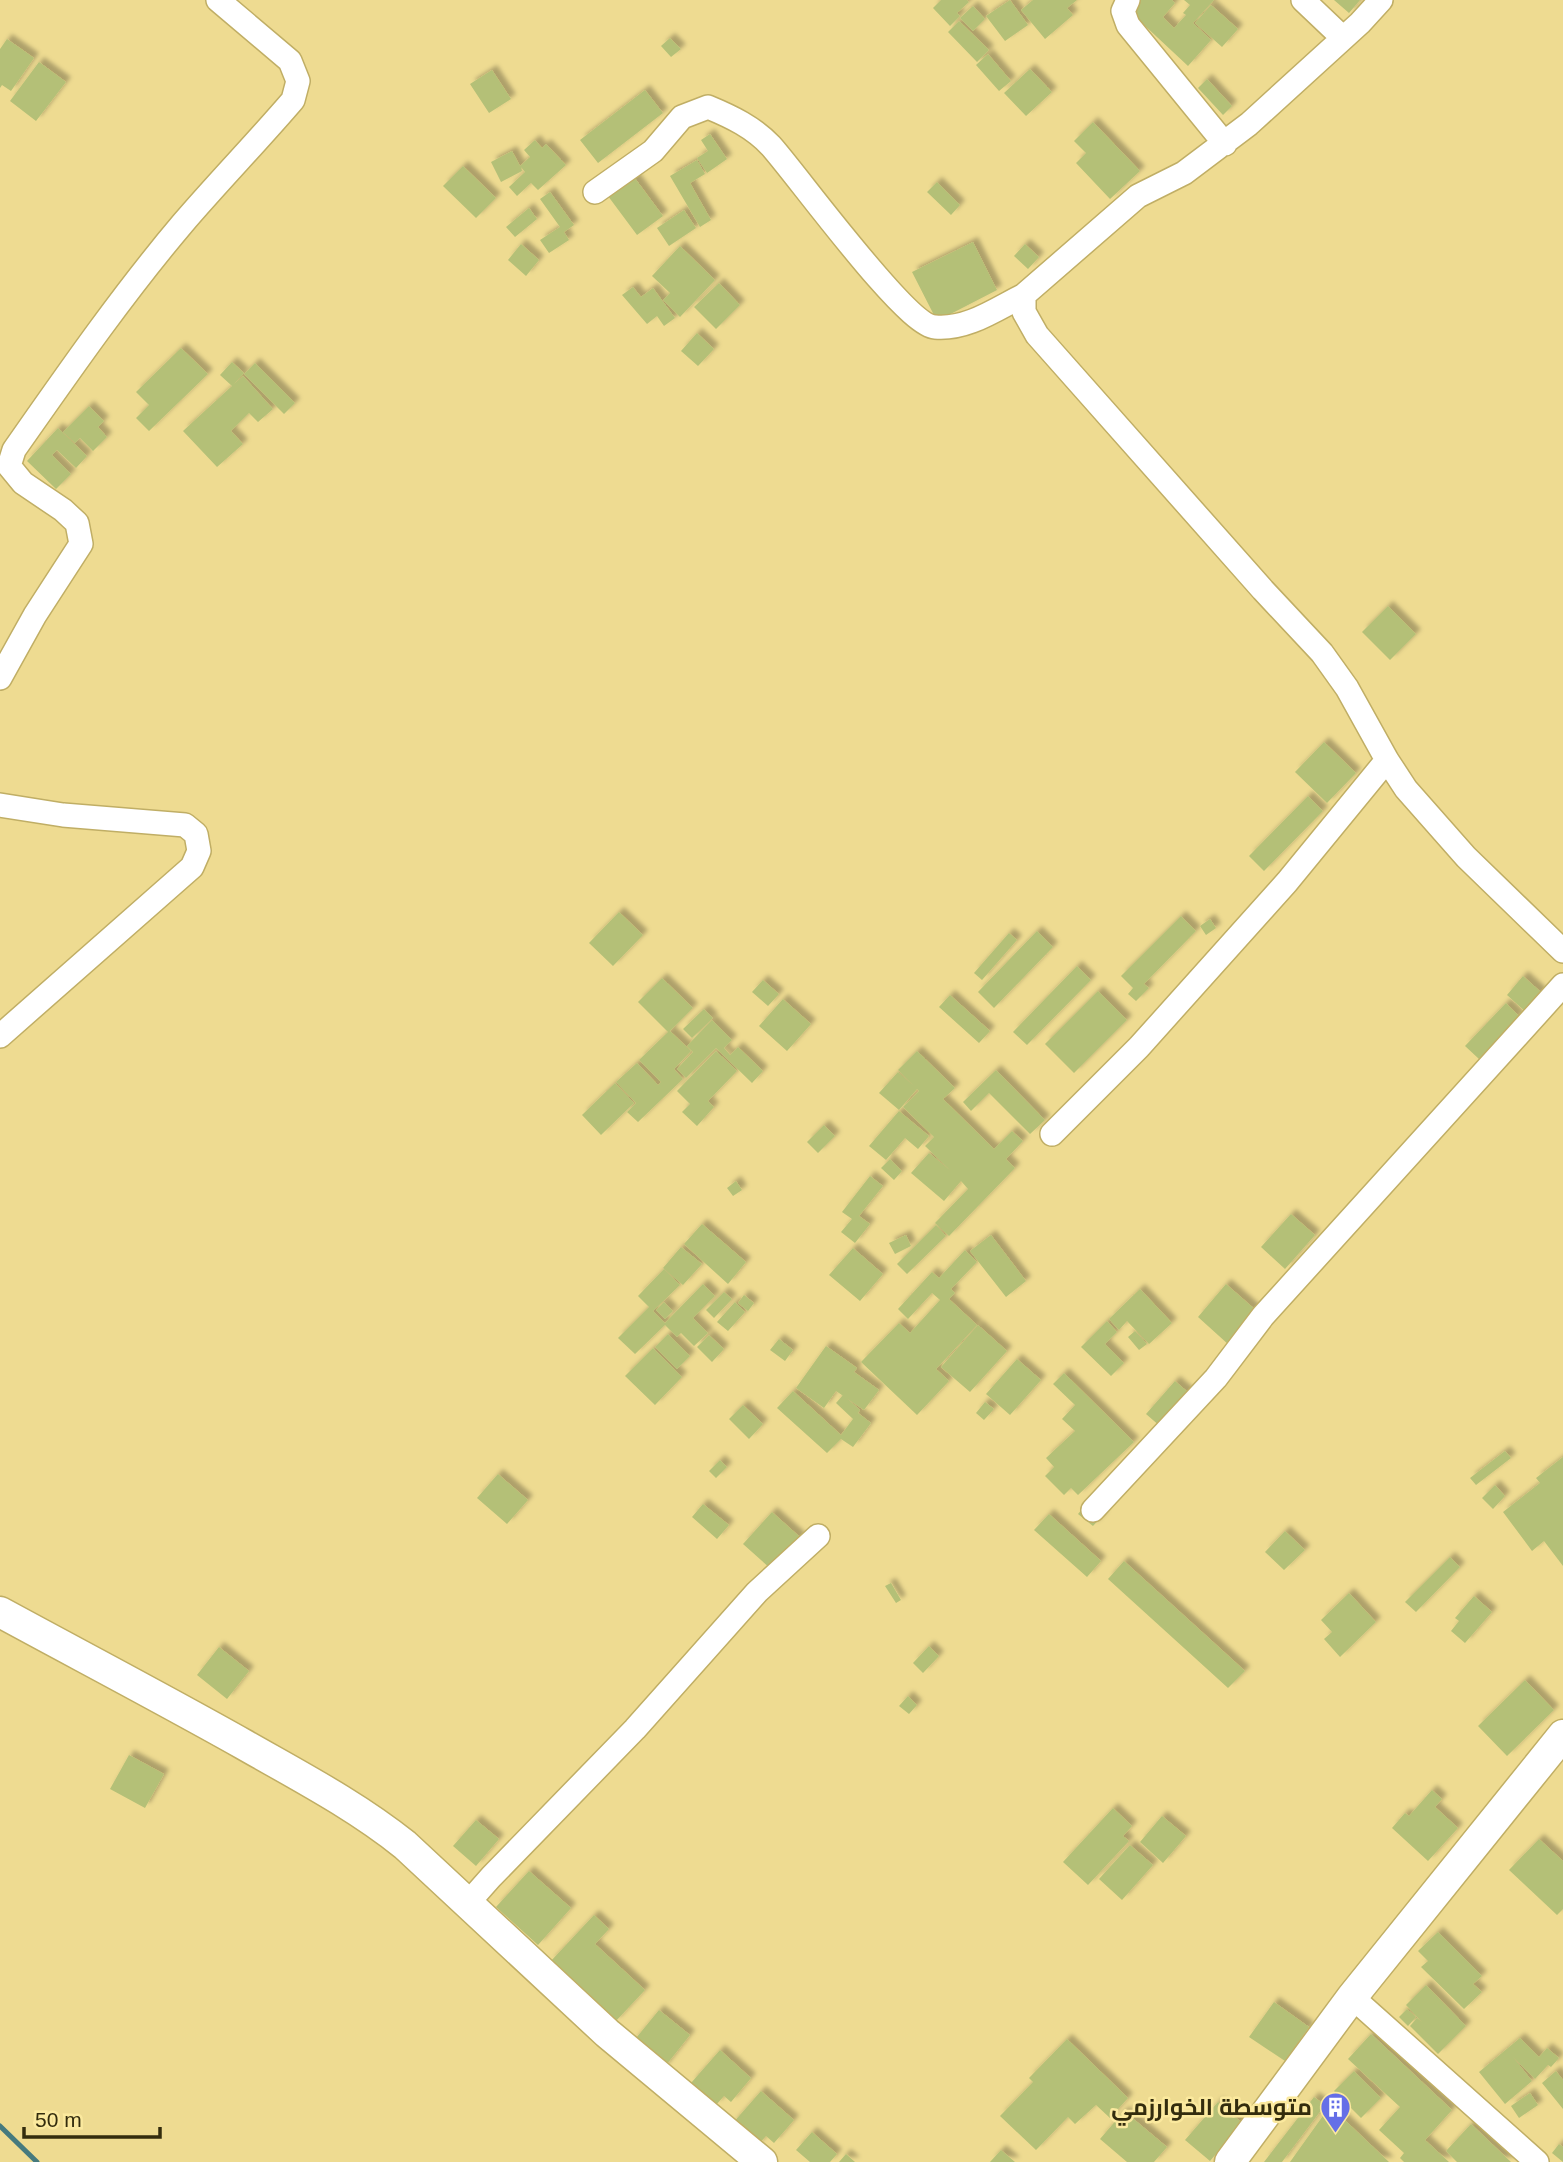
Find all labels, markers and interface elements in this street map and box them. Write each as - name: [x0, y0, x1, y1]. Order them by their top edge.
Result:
- building icon: متوسطة الخوارزمي: [1318, 2090, 1352, 2134]
- place label: متوسطة الخوارزمي: [1111, 2094, 1312, 2126]
- scale bar: [24, 2096, 161, 2140]
- text: 50 m: [35, 2108, 82, 2131]

